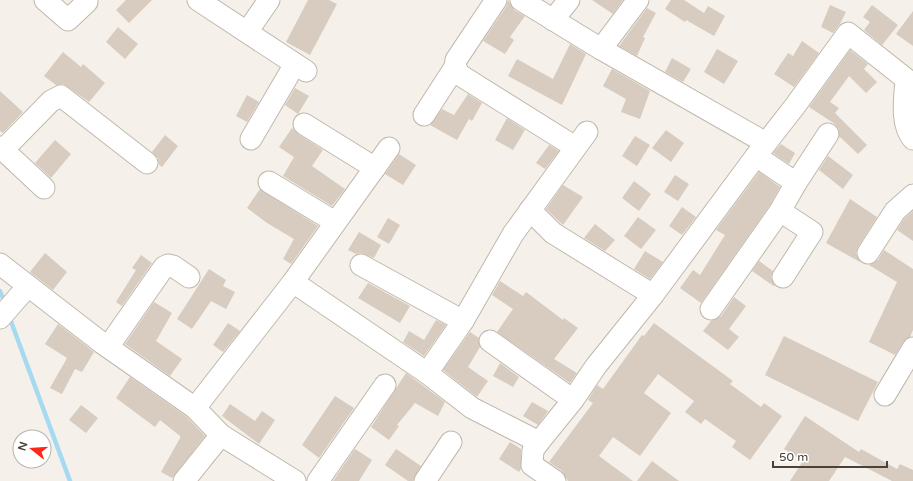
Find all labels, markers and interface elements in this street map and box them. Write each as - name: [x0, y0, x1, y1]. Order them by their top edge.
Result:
- north arrow: [12, 429, 52, 469]
- text: N: [15, 440, 30, 452]
- scale bar: [773, 443, 887, 469]
- text: 50 m: [779, 450, 808, 464]

